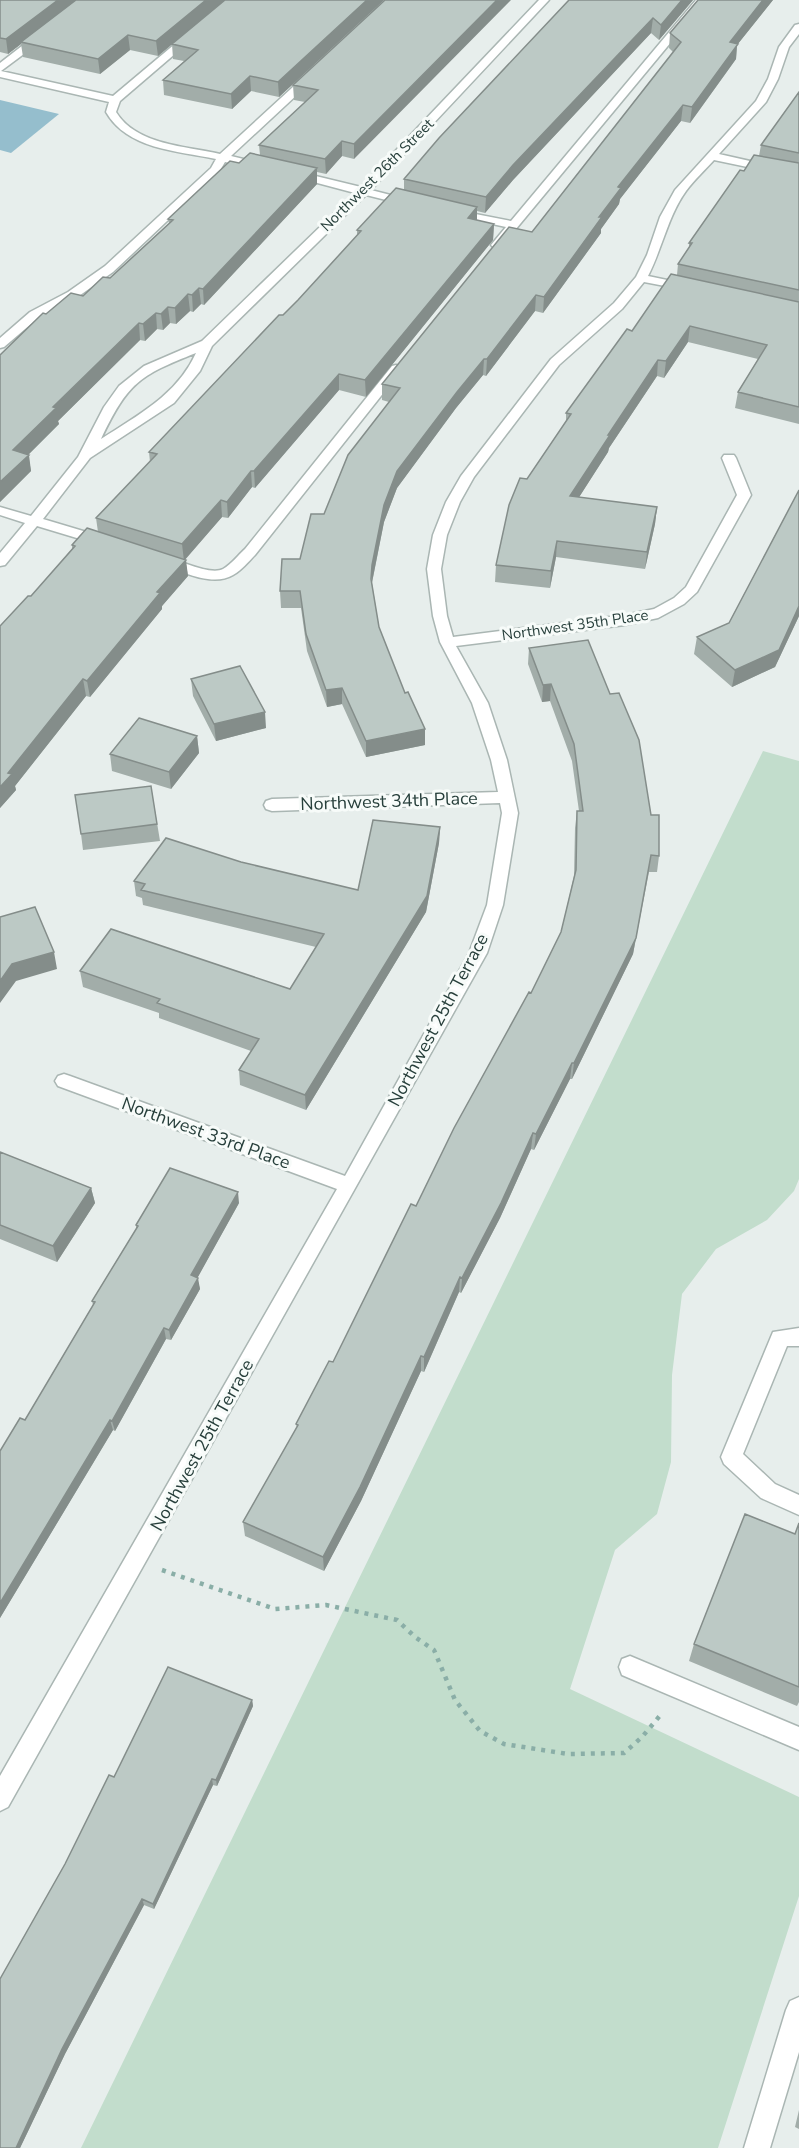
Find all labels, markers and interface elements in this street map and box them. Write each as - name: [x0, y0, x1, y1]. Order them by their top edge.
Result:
- street label: Northwest 26th Street: [316, 114, 438, 236]
- street label: Northwest 35th Place: [500, 605, 650, 645]
- street label: Northwest 34th Place: [300, 786, 478, 816]
- street label: Northwest 25th Terrace: [382, 929, 494, 1111]
- street label: Northwest 33rd Place: [118, 1091, 294, 1175]
- street label: Northwest 25th Terrace: [145, 1355, 259, 1535]

